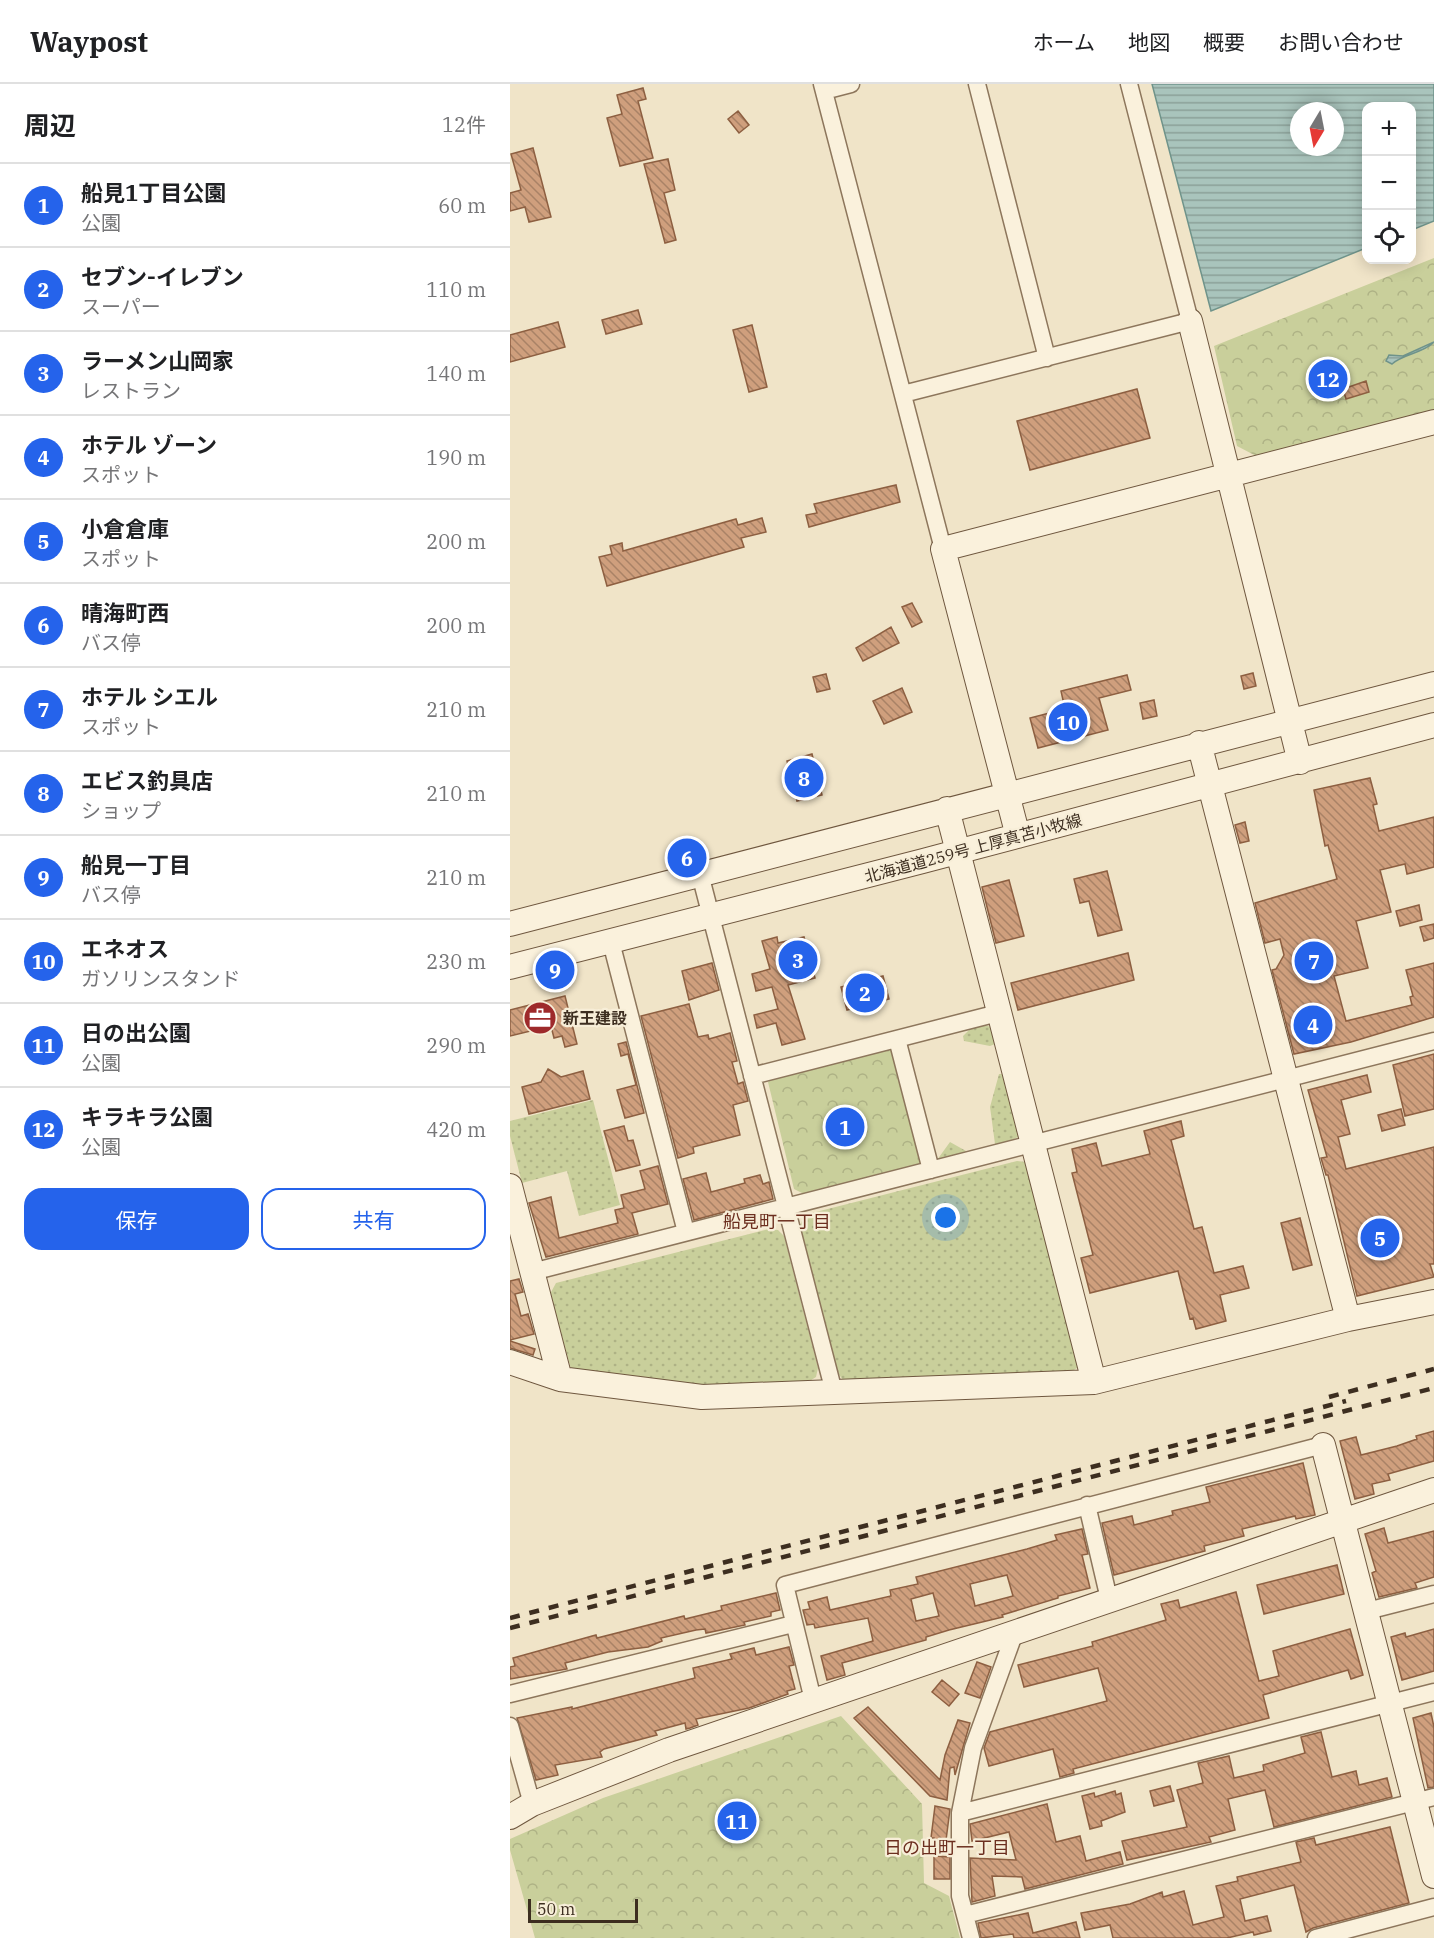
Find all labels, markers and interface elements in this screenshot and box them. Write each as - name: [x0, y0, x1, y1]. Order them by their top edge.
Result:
- text: Waypost: [30, 23, 148, 60]
- text: ホーム: [1033, 28, 1095, 56]
- text: 地図: [1128, 28, 1170, 56]
- text: 概要: [1203, 28, 1245, 56]
- text: お問い合わせ: [1278, 28, 1404, 56]
- north arrow: [1290, 102, 1344, 156]
- map controls: [1362, 102, 1416, 264]
- button: +: [1362, 102, 1416, 156]
- text: 周辺: [24, 108, 76, 142]
- text: 12件: [442, 111, 486, 138]
- button: −: [1362, 156, 1416, 210]
- text: 船見1丁目公園: [81, 178, 226, 207]
- text: 1: [38, 192, 50, 219]
- text: 60 m: [438, 192, 486, 219]
- text: 公園: [81, 209, 121, 236]
- button: locate: [1362, 210, 1416, 264]
- text: セブン-イレブン: [81, 262, 244, 291]
- text: 2: [38, 276, 50, 303]
- text: 110 m: [426, 276, 486, 303]
- text: スーパー: [81, 293, 161, 320]
- text: ラーメン山岡家: [81, 346, 234, 375]
- pin: 12: [1308, 356, 1348, 402]
- text: 3: [38, 360, 50, 387]
- text: 140 m: [426, 360, 486, 387]
- text: レストラン: [81, 377, 181, 404]
- text: ホテル ゾーン: [81, 430, 217, 459]
- text: 4: [38, 444, 50, 471]
- text: 190 m: [426, 444, 486, 471]
- text: スポット: [81, 461, 161, 488]
- text: 小倉倉庫: [81, 514, 169, 543]
- text: 5: [38, 528, 50, 555]
- text: 200 m: [426, 528, 486, 555]
- text: スポット: [81, 545, 161, 572]
- text: 晴海町西: [81, 598, 169, 627]
- text: 6: [38, 612, 50, 639]
- text: 200 m: [426, 612, 486, 639]
- text: バス停: [81, 629, 141, 656]
- text: ホテル シエル: [81, 682, 218, 711]
- text: 7: [38, 696, 50, 723]
- text: 210 m: [426, 696, 486, 723]
- pin: 10: [1048, 700, 1088, 744]
- text: スポット: [81, 713, 161, 740]
- pin: 8: [784, 756, 824, 800]
- text: エビス釣具店: [81, 766, 213, 795]
- text: 8: [38, 780, 50, 807]
- text: 210 m: [426, 780, 486, 807]
- text: ショップ: [81, 797, 161, 824]
- street label: 北海道道259号 上厚真苫小牧線: [862, 809, 1084, 887]
- pin: 6: [668, 836, 706, 880]
- text: 船見一丁目: [81, 850, 191, 879]
- text: 9: [38, 864, 50, 891]
- text: 210 m: [426, 864, 486, 891]
- text: バス停: [81, 881, 141, 908]
- text: エネオス: [81, 934, 169, 963]
- pin: 3: [778, 938, 818, 982]
- pin: 7: [1294, 938, 1334, 984]
- text: 10: [32, 948, 56, 975]
- text: 230 m: [426, 948, 486, 975]
- pin: 9: [536, 948, 574, 992]
- text: ガソリンスタンド: [81, 965, 241, 992]
- pin: 2: [846, 970, 884, 1016]
- office icon: 新王建設: [522, 1000, 558, 1036]
- pin: 4: [1294, 1002, 1332, 1048]
- place label: 新王建設: [563, 1008, 627, 1028]
- text: 日の出公園: [81, 1018, 191, 1047]
- text: 11: [32, 1032, 56, 1059]
- text: 290 m: [426, 1032, 486, 1059]
- text: 公園: [81, 1049, 121, 1076]
- text: キラキラ公園: [81, 1102, 213, 1131]
- pin: 1: [826, 1104, 864, 1150]
- text: 12: [32, 1116, 56, 1143]
- text: 420 m: [426, 1116, 486, 1143]
- text: 公園: [81, 1133, 121, 1160]
- button: 保存: [24, 1188, 249, 1250]
- button: 共有: [261, 1188, 486, 1250]
- your location: [931, 1203, 960, 1232]
- district label: 船見町一丁目: [723, 1210, 831, 1233]
- pin: 5: [1360, 1216, 1400, 1260]
- pin: 11: [718, 1798, 756, 1844]
- district label: 日の出町一丁目: [884, 1836, 1010, 1859]
- scale bar: [528, 1896, 638, 1924]
- text: 50 m: [537, 1899, 575, 1919]

